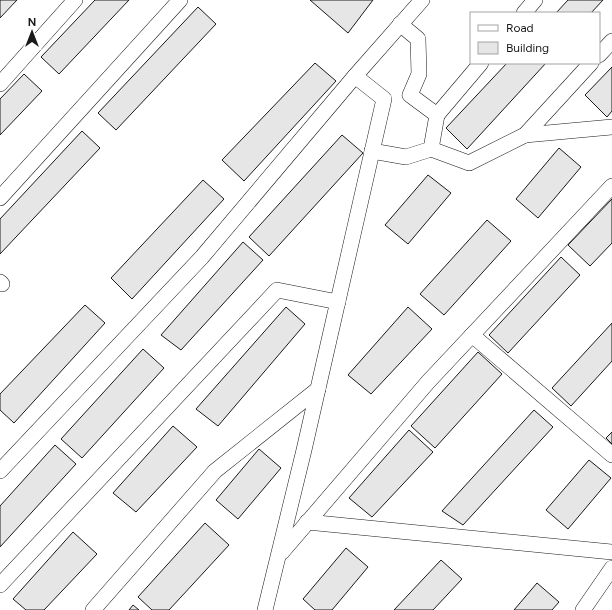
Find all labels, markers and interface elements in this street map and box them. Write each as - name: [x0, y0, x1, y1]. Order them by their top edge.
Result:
- north arrow: [12, 12, 52, 52]
- legend: [470, 12, 600, 64]
- text: N: [28, 16, 36, 29]
- text: Road: [506, 21, 534, 35]
- text: Building: [506, 41, 549, 55]

